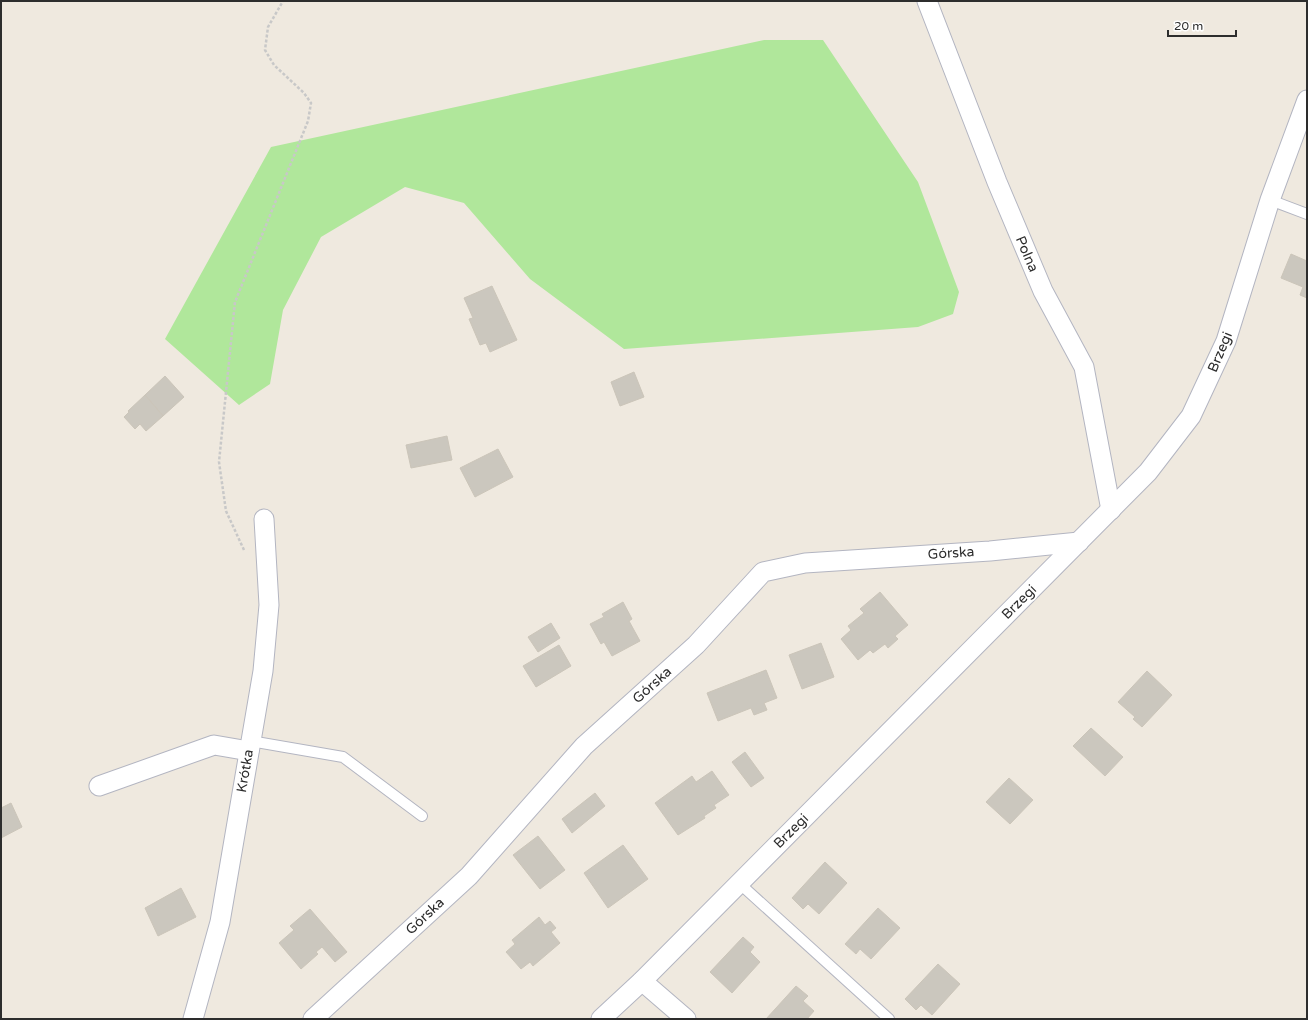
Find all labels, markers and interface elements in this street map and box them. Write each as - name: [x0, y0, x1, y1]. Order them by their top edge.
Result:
- scale bar: [1168, 12, 1236, 38]
- text: 20 m: [1174, 19, 1203, 33]
- street label: Polna: [1012, 233, 1042, 275]
- street label: Brzegi: [1204, 329, 1236, 375]
- street label: Górska: [927, 543, 975, 563]
- street label: Brzegi: [998, 581, 1040, 623]
- street label: Górska: [629, 663, 675, 707]
- street label: Krótka: [233, 748, 257, 794]
- street label: Brzegi: [770, 810, 812, 852]
- street label: Górska: [402, 894, 448, 938]

